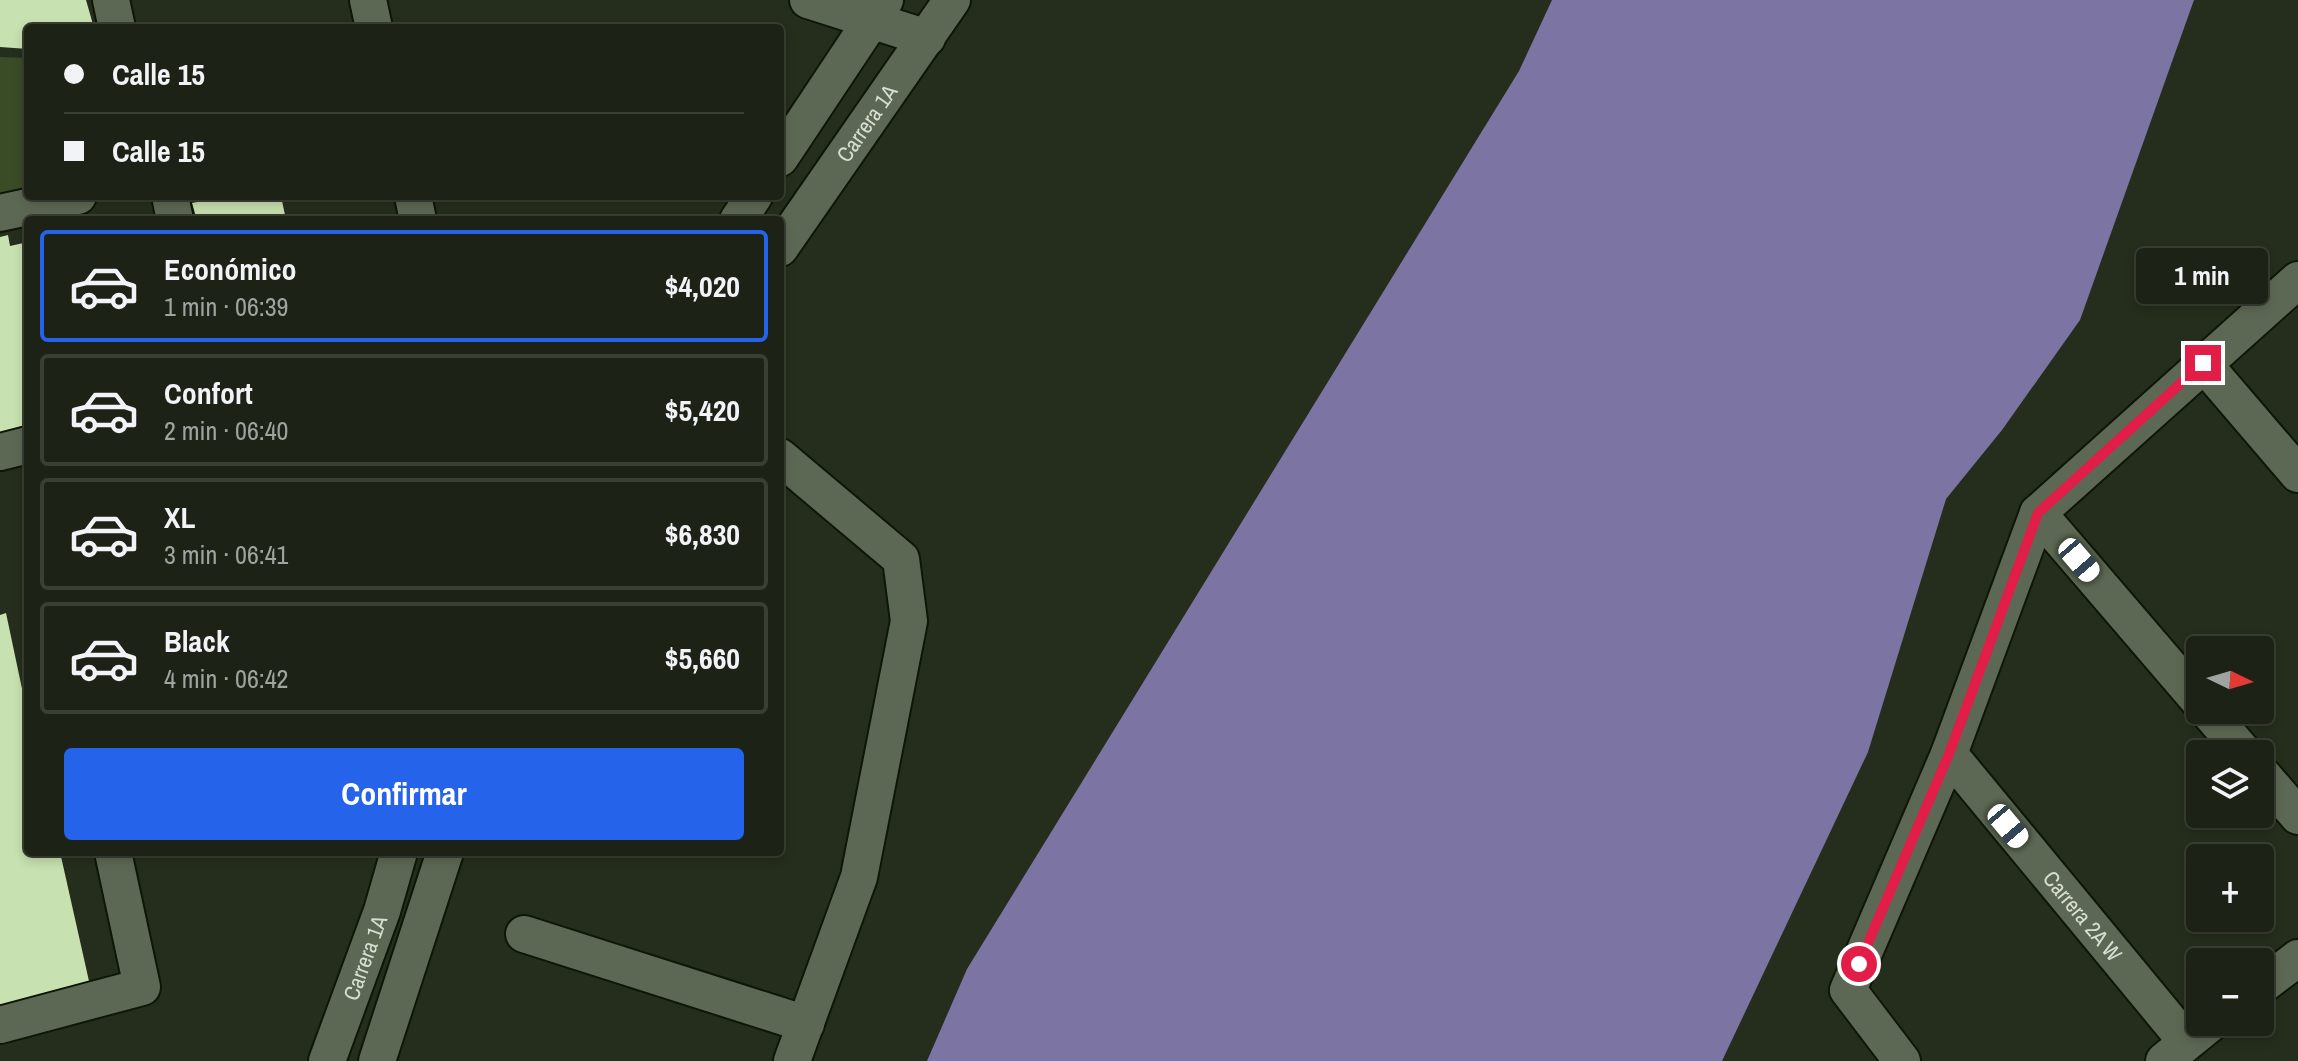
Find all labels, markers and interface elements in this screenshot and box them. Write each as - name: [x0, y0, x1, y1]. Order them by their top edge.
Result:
- text: Calle 15: [112, 54, 205, 94]
- street label: Carrera 1A: [829, 77, 905, 168]
- text: Calle 15: [112, 131, 205, 171]
- callout: 1 min: [2137, 247, 2269, 303]
- text: Económico: [164, 249, 297, 289]
- icon: car: [68, 250, 140, 322]
- text: 1 min: [2174, 258, 2230, 293]
- text: $4,020: [665, 266, 740, 306]
- text: 1 min · 06:39: [164, 289, 288, 324]
- route end: [2185, 345, 2221, 381]
- text: Confort: [164, 373, 253, 413]
- icon: car: [68, 374, 140, 446]
- text: $5,420: [665, 390, 740, 430]
- text: 2 min · 06:40: [164, 413, 288, 448]
- text: XL: [164, 497, 195, 537]
- icon: car: [68, 498, 140, 570]
- text: $6,830: [665, 514, 740, 554]
- car: [2054, 534, 2104, 586]
- text: 3 min · 06:41: [164, 537, 288, 572]
- text: Black: [164, 621, 230, 661]
- icon: car: [68, 622, 140, 694]
- north arrow: [2186, 636, 2274, 724]
- map controls: [2186, 636, 2274, 1036]
- text: $5,660: [665, 638, 740, 678]
- text: 4 min · 06:42: [164, 661, 288, 696]
- button: layers: [2186, 740, 2274, 828]
- button: Confirmar: [64, 748, 744, 840]
- car: [1983, 800, 2033, 852]
- button: +: [2186, 844, 2274, 932]
- street label: Carrera 2A W: [2036, 864, 2129, 968]
- street label: Carrera 1A: [336, 910, 394, 1004]
- route start: [1841, 946, 1877, 982]
- button: −: [2186, 948, 2274, 1036]

